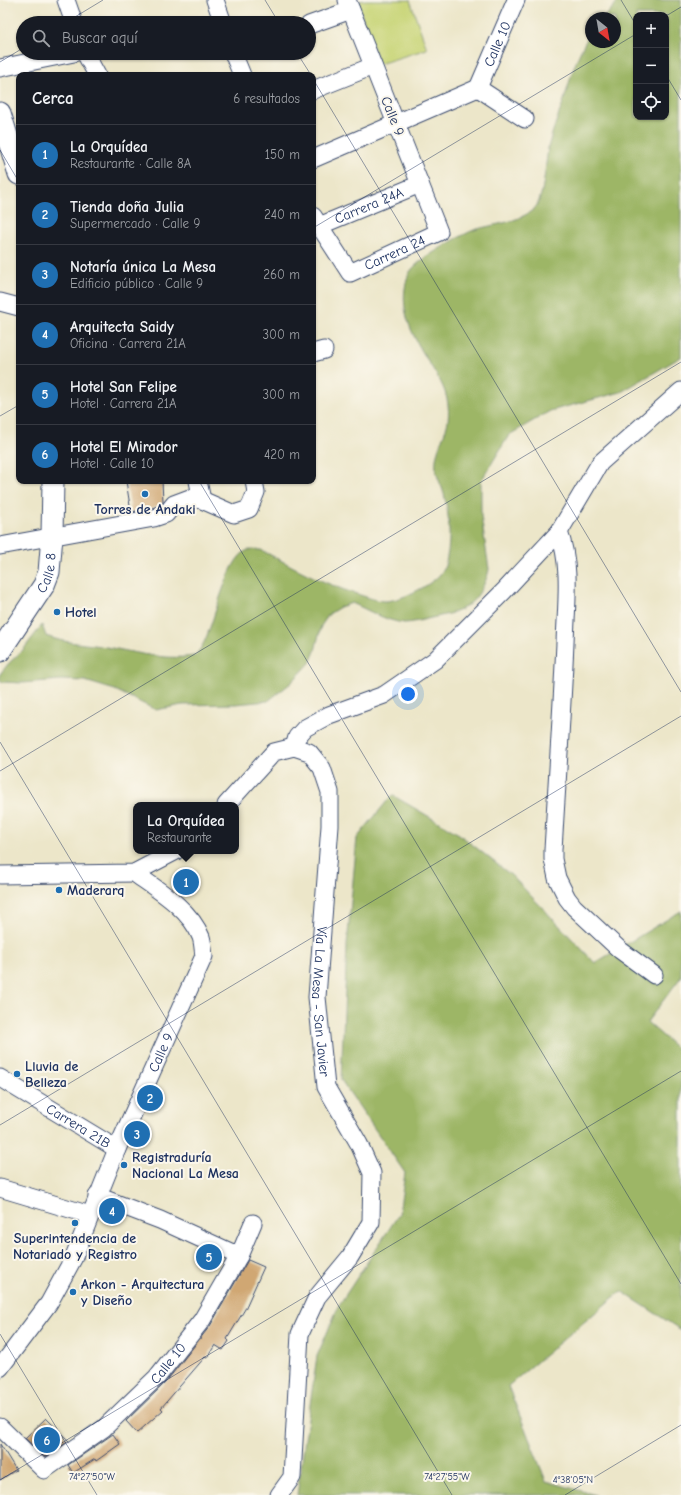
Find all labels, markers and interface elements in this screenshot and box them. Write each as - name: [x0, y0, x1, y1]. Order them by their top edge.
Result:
- north arrow: [585, 12, 621, 48]
- map controls: [633, 12, 669, 120]
- button: +: [633, 12, 669, 48]
- search box: [16, 16, 316, 60]
- street label: Calle 10: [480, 19, 515, 69]
- icon: search: [30, 27, 52, 49]
- text: Buscar aquí: [62, 29, 138, 47]
- button: −: [633, 48, 669, 84]
- button: locate: [633, 84, 669, 120]
- text: Cerca: [32, 89, 74, 108]
- text: 6 resultados: [233, 91, 300, 106]
- street label: Calle 9: [377, 94, 408, 138]
- text: La Orquídea: [70, 138, 148, 156]
- text: 1: [42, 147, 48, 162]
- text: 150 m: [265, 147, 300, 162]
- text: Restaurante · Calle 8A: [70, 156, 191, 171]
- street label: Carrera 24A: [332, 184, 406, 228]
- text: Tienda doña Julia: [70, 198, 184, 216]
- text: 2: [42, 207, 48, 222]
- text: 240 m: [264, 207, 300, 222]
- text: Supermercado · Calle 9: [70, 216, 200, 231]
- street label: Carrera 24: [362, 232, 428, 274]
- text: Notaría única La Mesa: [70, 258, 216, 276]
- text: 3: [42, 267, 48, 282]
- text: 260 m: [263, 267, 300, 282]
- text: Edificio público · Calle 9: [70, 276, 203, 291]
- text: Arquitecta Saidy: [70, 318, 174, 336]
- text: 4: [42, 327, 48, 342]
- text: 300 m: [262, 327, 300, 342]
- text: Oficina · Carrera 21A: [70, 336, 186, 351]
- text: Hotel San Felipe: [70, 378, 177, 396]
- text: 5: [42, 387, 48, 402]
- text: 300 m: [262, 387, 300, 402]
- text: Hotel · Carrera 21A: [70, 396, 177, 411]
- text: Hotel El Mirador: [70, 438, 178, 456]
- text: 6: [42, 447, 48, 462]
- text: 420 m: [264, 447, 300, 462]
- text: Hotel · Calle 10: [70, 456, 154, 471]
- marker: Torres de Andaki: [140, 489, 150, 499]
- place label: Torres de Andaki: [94, 501, 196, 518]
- street label: Calle 8: [33, 552, 60, 596]
- place label: Hotel: [65, 604, 97, 621]
- marker: Hotel: [52, 607, 62, 617]
- your location: [398, 684, 418, 704]
- popup: [133, 802, 239, 854]
- text: La Orquídea: [147, 812, 225, 830]
- text: Restaurante: [147, 830, 212, 845]
- pin: 1: [173, 867, 199, 897]
- place label: Maderarq: [67, 882, 125, 899]
- marker: Maderarq: [54, 885, 64, 895]
- street label: Vía La Mesa - San Javier: [308, 926, 333, 1078]
- street label: Calle 9: [145, 1030, 177, 1075]
- place label: Lluvia de Belleza: [25, 1058, 78, 1091]
- marker: Lluvia de Belleza: [12, 1069, 22, 1079]
- pin: 2: [137, 1083, 163, 1113]
- street label: Carrera 21B: [43, 1100, 114, 1152]
- pin: 3: [124, 1119, 150, 1149]
- place label: Registraduría Nacional La Mesa: [132, 1149, 239, 1182]
- marker: Registraduría Nacional La Mesa: [119, 1160, 129, 1170]
- pin: 4: [99, 1196, 125, 1226]
- marker: Superintendencia de Notariado y Registro: [70, 1218, 80, 1228]
- place label: Superintendencia de Notariado y Registro: [13, 1230, 137, 1263]
- pin: 5: [196, 1242, 222, 1272]
- place label: Arkon - Arquitectura y Diseño: [81, 1276, 204, 1309]
- marker: Arkon - Arquitectura y Diseño: [68, 1287, 78, 1297]
- street label: Calle 10: [147, 1339, 190, 1388]
- pin: 6: [34, 1425, 60, 1455]
- text: 74°27'50"W: [69, 1471, 115, 1483]
- text: 74°27'55"W: [424, 1471, 470, 1483]
- text: 4°38'05"N: [553, 1474, 593, 1486]

